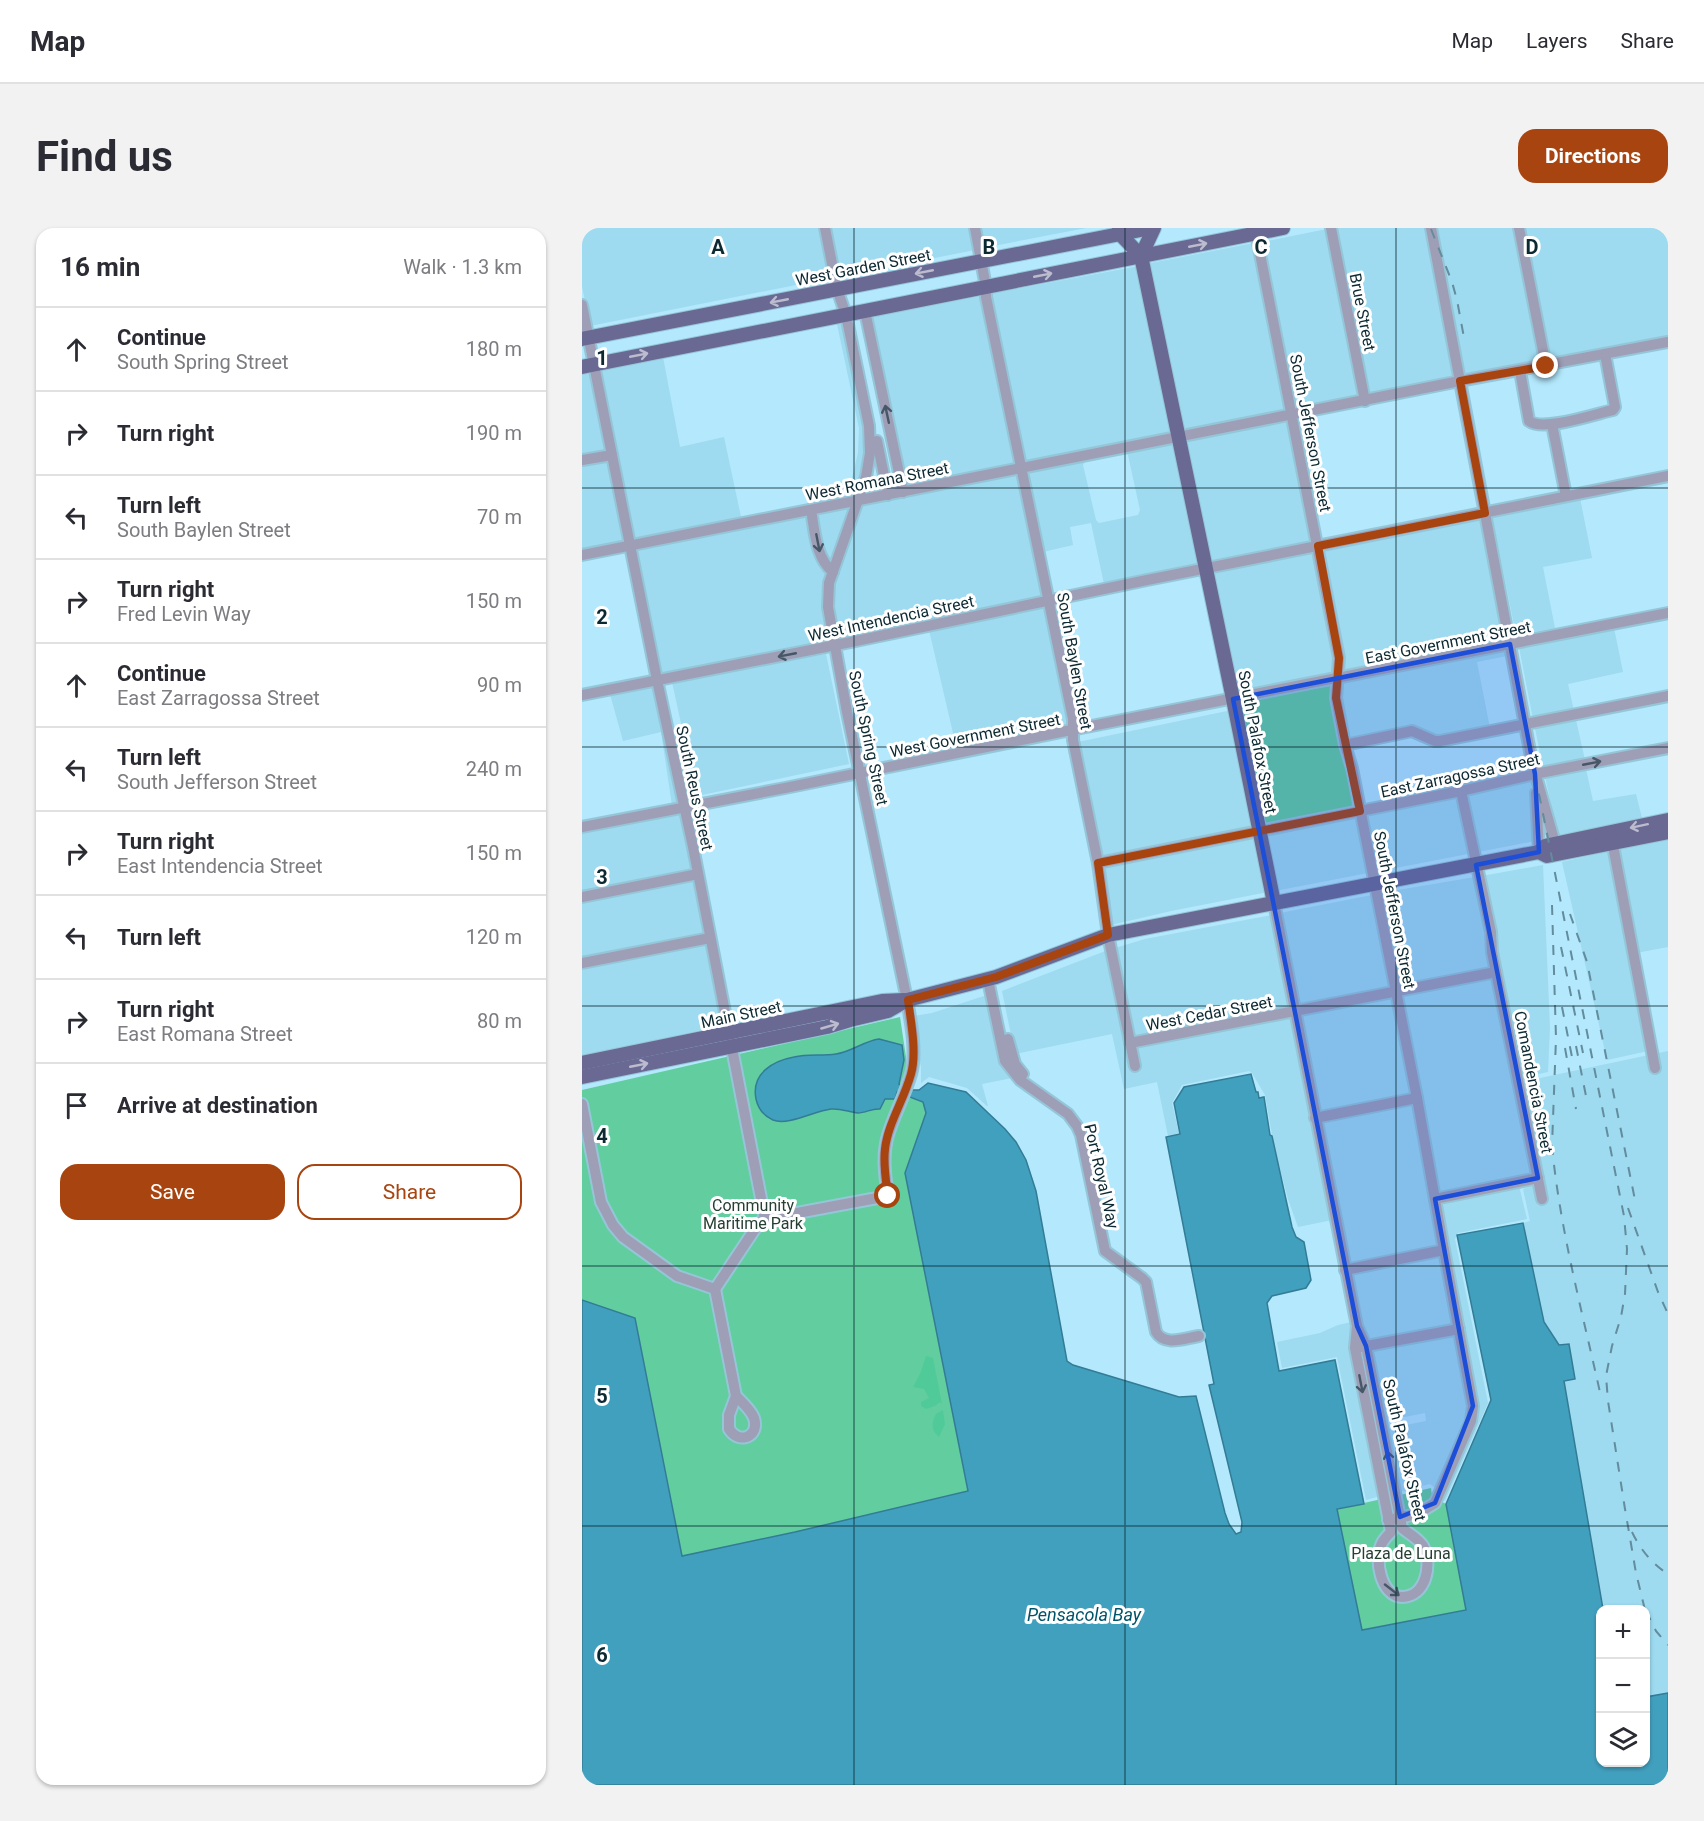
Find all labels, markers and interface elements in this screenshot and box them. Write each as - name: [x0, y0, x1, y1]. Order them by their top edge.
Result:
- text: Map: [30, 25, 85, 58]
- text: Map: [1451, 29, 1493, 53]
- text: Layers: [1526, 29, 1587, 53]
- text: Share: [1620, 29, 1674, 53]
- button: Directions: [1518, 129, 1668, 183]
- text: Find us: [36, 132, 173, 181]
- text: A: [711, 235, 725, 259]
- text: B: [983, 235, 995, 259]
- text: C: [1254, 235, 1268, 259]
- text: D: [1526, 235, 1539, 259]
- one-way arrow: [1188, 239, 1208, 250]
- street label: West Garden Street: [794, 245, 932, 290]
- text: 16 min: [60, 252, 140, 282]
- text: Walk · 1.3 km: [403, 255, 522, 279]
- one-way arrow: [914, 267, 934, 278]
- one-way arrow: [1033, 269, 1053, 280]
- street label: Brue Street: [1346, 272, 1379, 353]
- one-way arrow: [770, 296, 790, 307]
- text: Continue: [117, 325, 206, 350]
- icon: ahead: [60, 333, 93, 366]
- text: 180 m: [466, 337, 522, 361]
- text: 1: [596, 346, 608, 370]
- one-way arrow: [629, 349, 649, 360]
- text: South Spring Street: [117, 350, 289, 374]
- route end: [1532, 352, 1558, 378]
- street label: South Jefferson Street: [1286, 353, 1335, 513]
- one-way arrow: [880, 404, 892, 423]
- icon: right: [60, 417, 93, 450]
- text: Turn right: [117, 421, 214, 446]
- text: 190 m: [466, 421, 522, 445]
- street label: West Romana Street: [804, 458, 950, 505]
- text: Turn left: [117, 493, 201, 518]
- icon: left: [60, 501, 93, 534]
- text: 70 m: [477, 505, 522, 529]
- text: South Baylen Street: [117, 518, 291, 542]
- one-way arrow: [813, 533, 824, 552]
- text: Turn right: [117, 577, 214, 602]
- icon: right: [60, 585, 93, 618]
- text: 150 m: [466, 589, 522, 613]
- street label: South Baylen Street: [1053, 591, 1096, 731]
- street label: West Intendencia Street: [806, 592, 976, 645]
- text: Fred Levin Way: [117, 602, 251, 626]
- text: 2: [596, 605, 608, 629]
- street label: East Government Street: [1364, 617, 1533, 668]
- one-way arrow: [777, 650, 797, 661]
- text: Continue: [117, 661, 206, 686]
- icon: ahead: [60, 669, 93, 702]
- street label: South Spring Street: [845, 669, 892, 807]
- street label: South Palafox Street: [1234, 669, 1281, 815]
- text: 90 m: [477, 673, 522, 697]
- text: East Zarragossa Street: [117, 686, 320, 710]
- street label: West Government Street: [888, 710, 1062, 761]
- street label: South Reus Street: [672, 724, 717, 852]
- text: Turn left: [117, 745, 201, 770]
- street label: East Zarragossa Street: [1379, 749, 1541, 802]
- icon: left: [60, 753, 93, 786]
- text: 240 m: [466, 757, 522, 781]
- one-way arrow: [1582, 757, 1602, 768]
- text: South Jefferson Street: [117, 770, 317, 794]
- one-way arrow: [1630, 821, 1649, 832]
- text: Turn right: [117, 829, 214, 854]
- street label: South Jefferson Street: [1370, 830, 1419, 990]
- icon: right: [60, 837, 93, 870]
- text: 150 m: [466, 841, 522, 865]
- text: East Intendencia Street: [117, 854, 323, 878]
- text: 3: [596, 865, 608, 889]
- icon: left: [60, 921, 93, 954]
- text: Turn left: [117, 925, 201, 950]
- text: 120 m: [466, 925, 522, 949]
- street label: West Cedar Street: [1144, 992, 1274, 1035]
- text: Turn right: [117, 997, 214, 1022]
- street label: Main Street: [699, 997, 783, 1032]
- icon: right: [60, 1005, 93, 1038]
- text: 80 m: [477, 1009, 522, 1033]
- street label: Comandencia Street: [1510, 1009, 1557, 1155]
- one-way arrow: [820, 1019, 839, 1031]
- text: East Romana Street: [117, 1022, 293, 1046]
- one-way arrow: [629, 1059, 649, 1070]
- icon: arrive: [60, 1089, 93, 1122]
- text: Arrive at destination: [117, 1093, 318, 1118]
- street label: Port Royal Way: [1080, 1122, 1123, 1231]
- text: 4: [596, 1124, 608, 1148]
- button: Save: [60, 1164, 285, 1220]
- button: Share: [297, 1164, 522, 1220]
- route start: [874, 1182, 900, 1208]
- park label: Community Maritime Park: [703, 1196, 804, 1233]
- one-way arrow: [1356, 1374, 1368, 1393]
- street label: South Palafox Street: [1379, 1377, 1430, 1523]
- text: 5: [596, 1384, 608, 1408]
- one-way arrow: [1383, 1451, 1394, 1470]
- park label: Plaza de Luna: [1351, 1544, 1451, 1563]
- one-way arrow: [1384, 1583, 1400, 1596]
- water label: Pensacola Bay: [1027, 1604, 1142, 1625]
- map controls: [1596, 1605, 1650, 1767]
- button: +: [1596, 1605, 1650, 1659]
- text: 6: [596, 1643, 608, 1667]
- button: −: [1596, 1659, 1650, 1713]
- button: layers: [1596, 1713, 1650, 1767]

